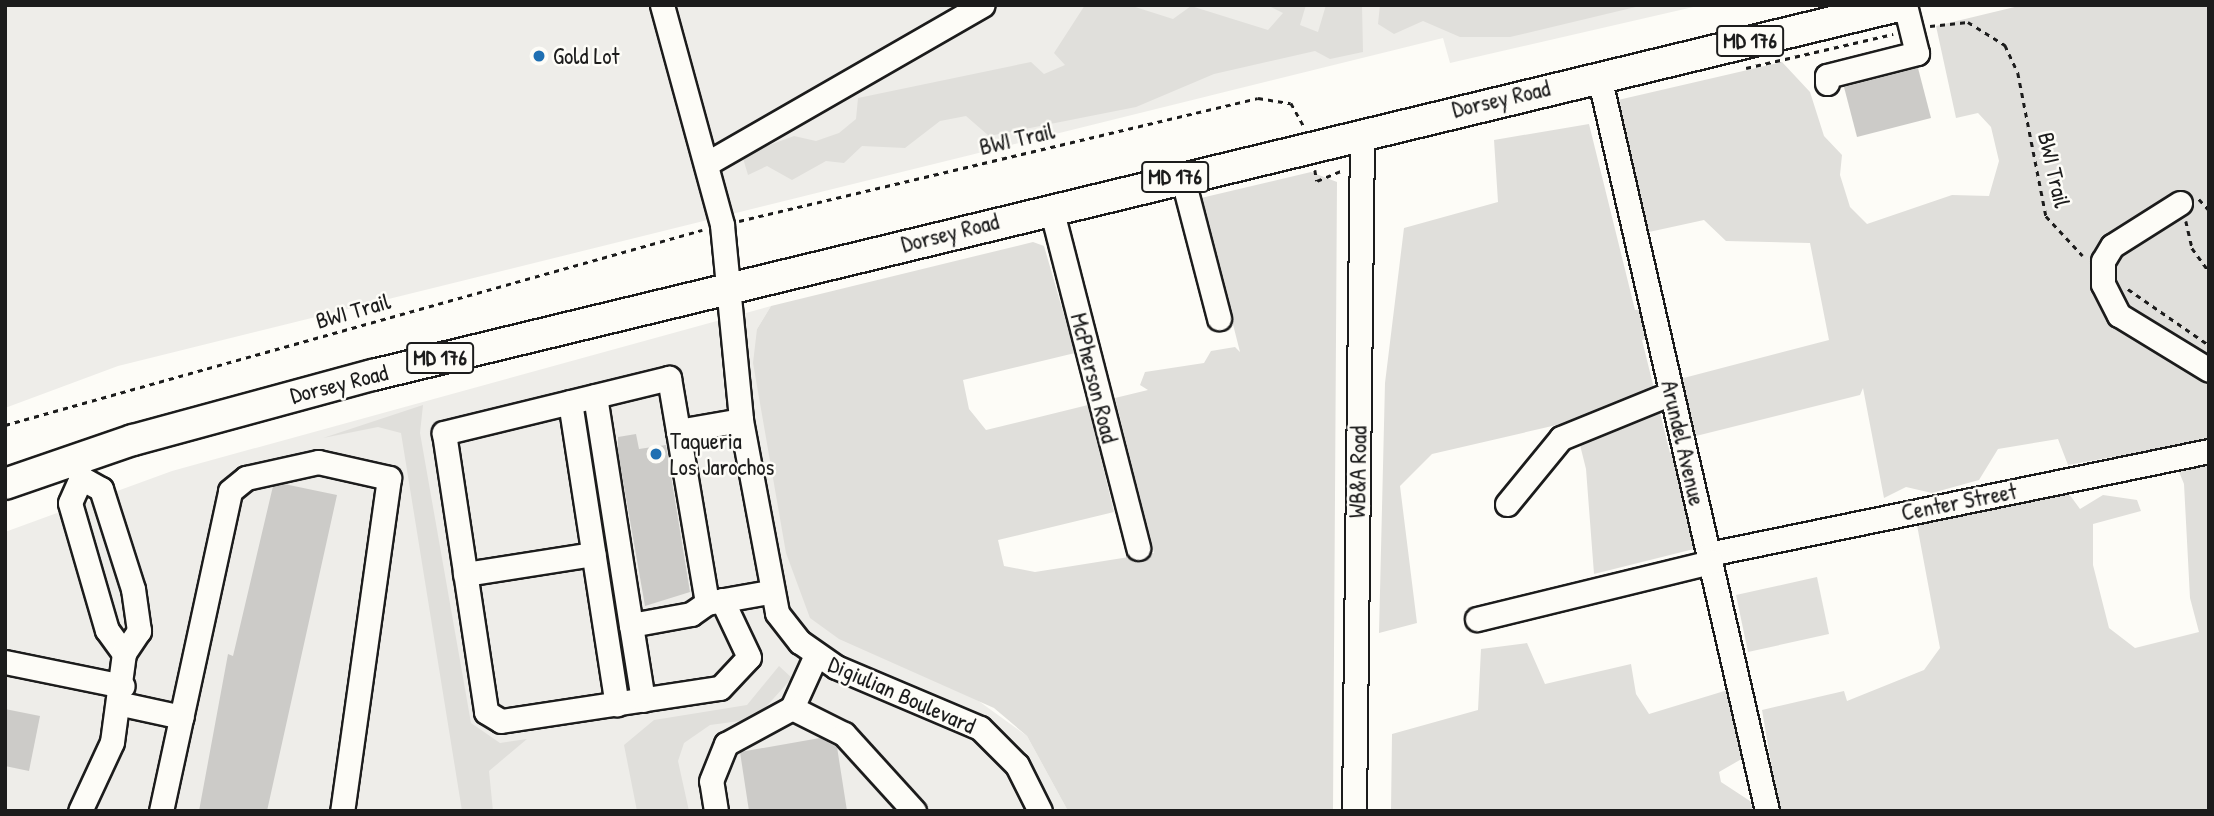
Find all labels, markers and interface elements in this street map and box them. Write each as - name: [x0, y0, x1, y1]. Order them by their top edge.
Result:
- road number: MD 176: [1715, 23, 1785, 58]
- place label: Gold Lot: [553, 42, 619, 70]
- marker: Gold Lot: [531, 48, 547, 64]
- street label: Dorsey Road: [1449, 74, 1553, 124]
- street label: BWI Trail: [977, 117, 1057, 161]
- street label: BWI Trail: [2032, 130, 2076, 210]
- road number: MD 176: [1140, 160, 1210, 194]
- street label: Dorsey Road: [898, 208, 1002, 258]
- street label: BWI Trail: [312, 287, 394, 335]
- street label: McPherson Road: [1065, 310, 1123, 446]
- road number: MD 176: [405, 340, 475, 376]
- street label: Dorsey Road: [287, 359, 391, 409]
- street label: Arundel Avenue: [1655, 378, 1711, 508]
- street label: WB&A Road: [1343, 426, 1373, 518]
- place label: Taqueria Los Jarochos: [670, 427, 774, 481]
- marker: Taqueria Los Jarochos: [648, 446, 664, 462]
- street label: Center Street: [1899, 477, 2019, 527]
- street label: Digiulian Boulevard: [824, 650, 980, 740]

